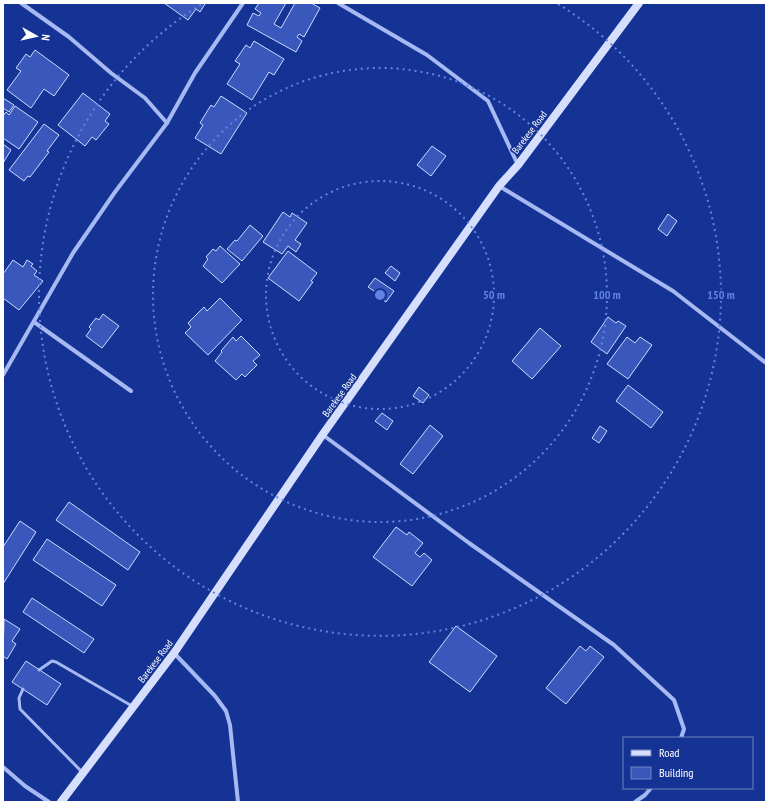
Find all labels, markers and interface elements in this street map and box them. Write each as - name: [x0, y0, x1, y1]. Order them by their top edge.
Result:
- north arrow: [16, 16, 56, 56]
- text: N: [39, 33, 53, 41]
- street label: Barekese Road: [509, 108, 550, 156]
- text: 50 m: [483, 287, 505, 302]
- text: 100 m: [593, 287, 621, 302]
- text: 150 m: [707, 287, 735, 302]
- centre of rings: [373, 288, 387, 302]
- street label: Barekese Road: [319, 371, 359, 419]
- street label: Barekese Road: [135, 637, 176, 685]
- legend: [623, 737, 753, 789]
- text: Road: [659, 745, 679, 760]
- text: Building: [659, 765, 694, 780]

